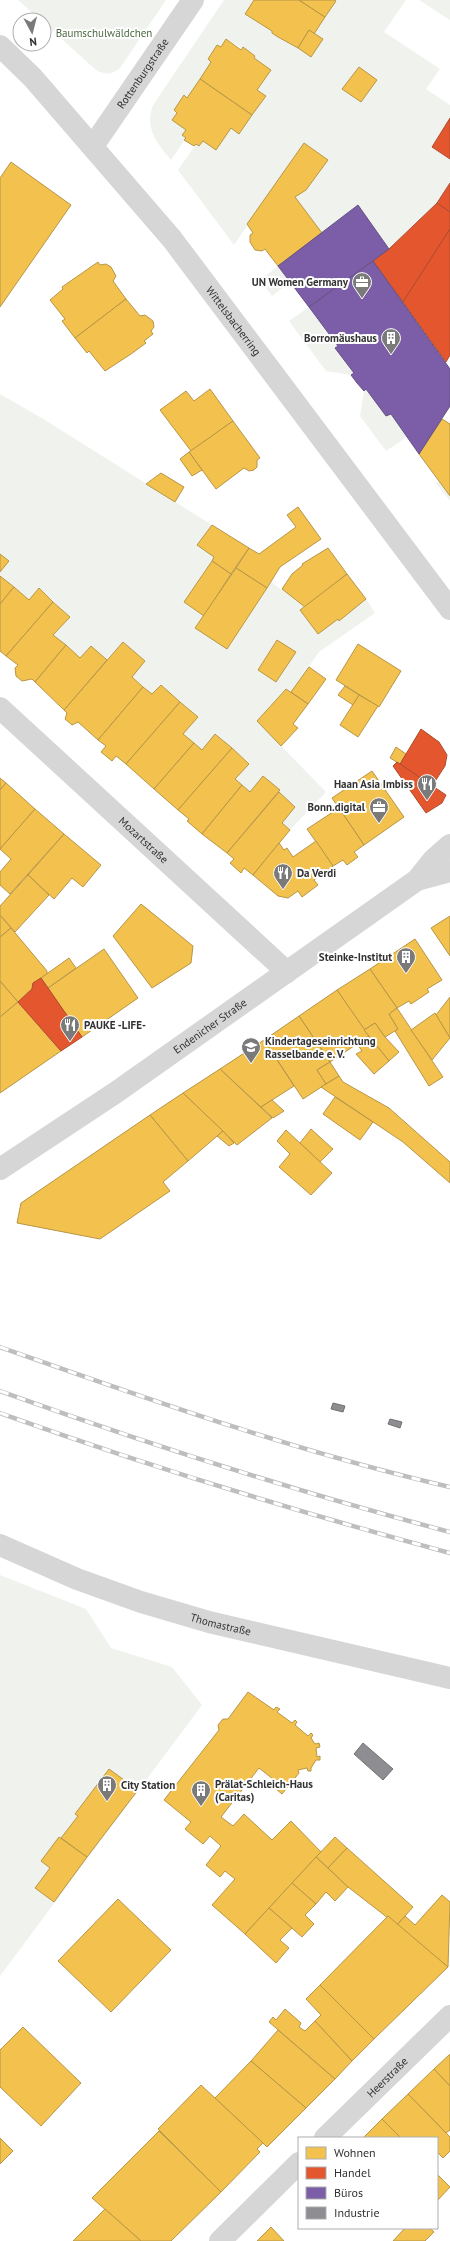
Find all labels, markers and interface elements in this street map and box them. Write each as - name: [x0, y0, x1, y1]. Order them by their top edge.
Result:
- north arrow: [12, 12, 52, 52]
- park label: Baumschulwäldchen: [56, 26, 152, 40]
- text: N: [29, 35, 38, 49]
- street label: Rottenburgstraße: [114, 35, 172, 111]
- office icon: UN Women Germany: [351, 271, 373, 299]
- place label: UN Women Germany: [252, 275, 349, 289]
- street label: Wittelsbacherring: [203, 283, 264, 358]
- building icon: Borromäushaus: [380, 327, 402, 355]
- place label: Borromäushaus: [304, 331, 377, 345]
- restaurant icon: Haan Asia Imbiss: [416, 773, 438, 801]
- place label: Haan Asia Imbiss: [334, 777, 413, 791]
- office icon: Bonn.digital: [368, 796, 390, 824]
- place label: Bonn.digital: [308, 800, 366, 814]
- street label: Mozartstraße: [116, 814, 171, 867]
- restaurant icon: Da Verdi: [272, 862, 294, 890]
- place label: Da Verdi: [297, 866, 336, 880]
- building icon: Steinke-Institut: [395, 946, 417, 974]
- place label: Steinke-Institut: [319, 950, 392, 964]
- street label: Endenicher Straße: [170, 995, 250, 1057]
- restaurant icon: PAUKE -LIFE-: [59, 1014, 81, 1042]
- place label: PAUKE -LIFE-: [84, 1018, 146, 1032]
- place label: Kindertageseinrichtung Rasselbande e. V.: [265, 1034, 376, 1061]
- school or university icon: Kindertageseinrichtung Rasselbande e. V.: [240, 1036, 262, 1064]
- street label: Thomastraße: [189, 1610, 253, 1639]
- building icon: City Station: [96, 1774, 118, 1802]
- place label: Prälat-Schleich-Haus (Caritas): [215, 1777, 313, 1804]
- place label: City Station: [121, 1778, 175, 1792]
- building icon: Prälat-Schleich-Haus (Caritas): [190, 1779, 212, 1807]
- street label: Heerstraße: [364, 2054, 411, 2100]
- legend: [298, 2137, 438, 2229]
- text: Wohnen: [334, 2145, 376, 2160]
- text: Handel: [334, 2165, 371, 2180]
- text: Büros: [334, 2185, 363, 2200]
- text: Industrie: [334, 2205, 380, 2220]

